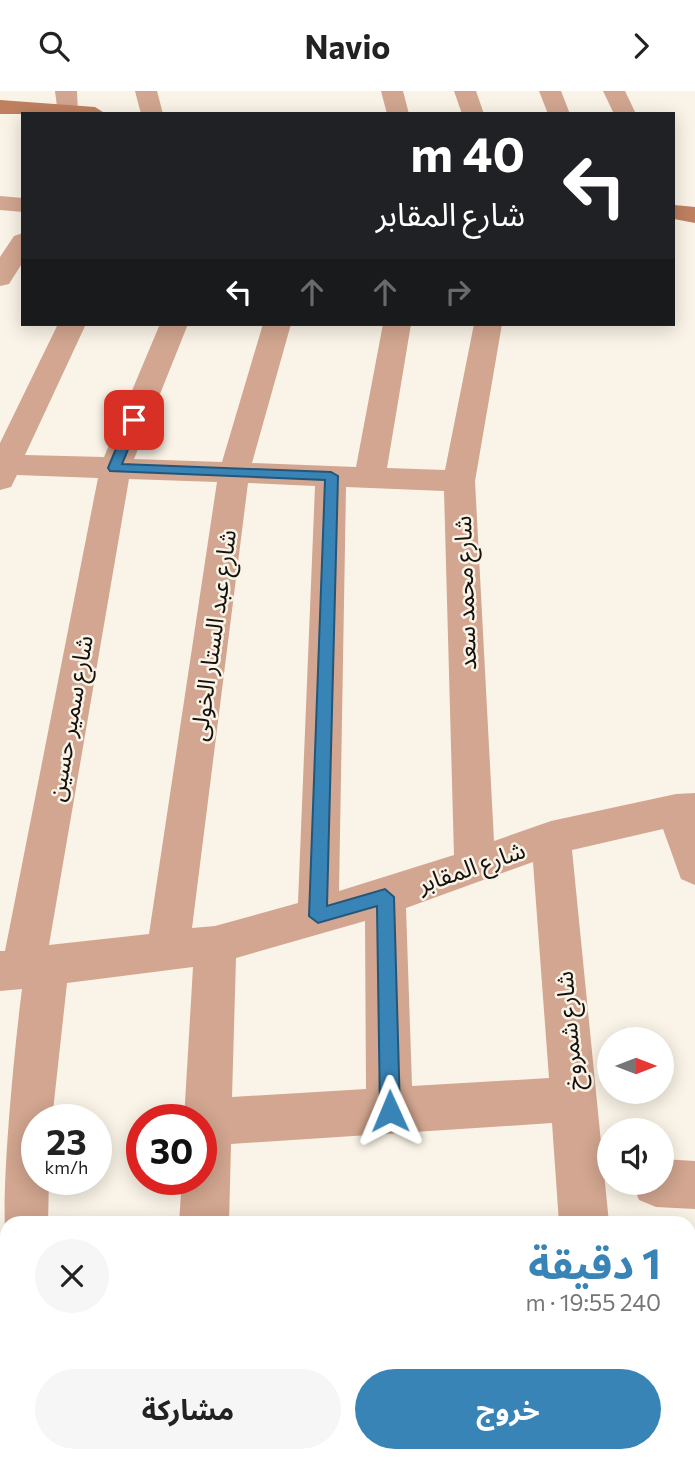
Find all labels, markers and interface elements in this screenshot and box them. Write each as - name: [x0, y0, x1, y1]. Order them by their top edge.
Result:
- text: Navio: [305, 26, 390, 66]
- icon: search: [35, 27, 73, 65]
- icon: forward: [622, 27, 660, 65]
- text: 40 m: [410, 122, 525, 182]
- icon: left: [549, 140, 640, 231]
- text: شارع المقابر: [376, 193, 525, 233]
- icon: left: [220, 273, 258, 311]
- icon: ahead: [293, 273, 331, 311]
- icon: ahead: [366, 273, 404, 311]
- icon: right: [439, 273, 477, 311]
- pin: [104, 390, 164, 450]
- icon: arrive: [115, 401, 153, 439]
- street label: شارع محمد سعد: [447, 515, 485, 671]
- street label: شارع عبد الستار الخولى: [183, 527, 245, 743]
- street label: شارع سمير حسين: [40, 633, 102, 804]
- street label: شارع المقابر: [412, 834, 530, 902]
- street label: شارع شمروخ: [548, 970, 592, 1092]
- north arrow: [597, 1027, 674, 1104]
- map controls: [597, 1027, 674, 1195]
- position arrow: [353, 1074, 427, 1148]
- speed limit sign: 30: [126, 1104, 217, 1195]
- button: sound: [597, 1118, 674, 1195]
- text: 23: [46, 1119, 87, 1162]
- text: km/h: [45, 1156, 88, 1178]
- text: 1 دقيقة: [528, 1236, 661, 1288]
- button: close: [35, 1239, 109, 1313]
- text: 240 m · 19:55: [525, 1288, 661, 1316]
- button: مشاركة: [35, 1369, 341, 1449]
- button: خروج: [355, 1369, 661, 1449]

